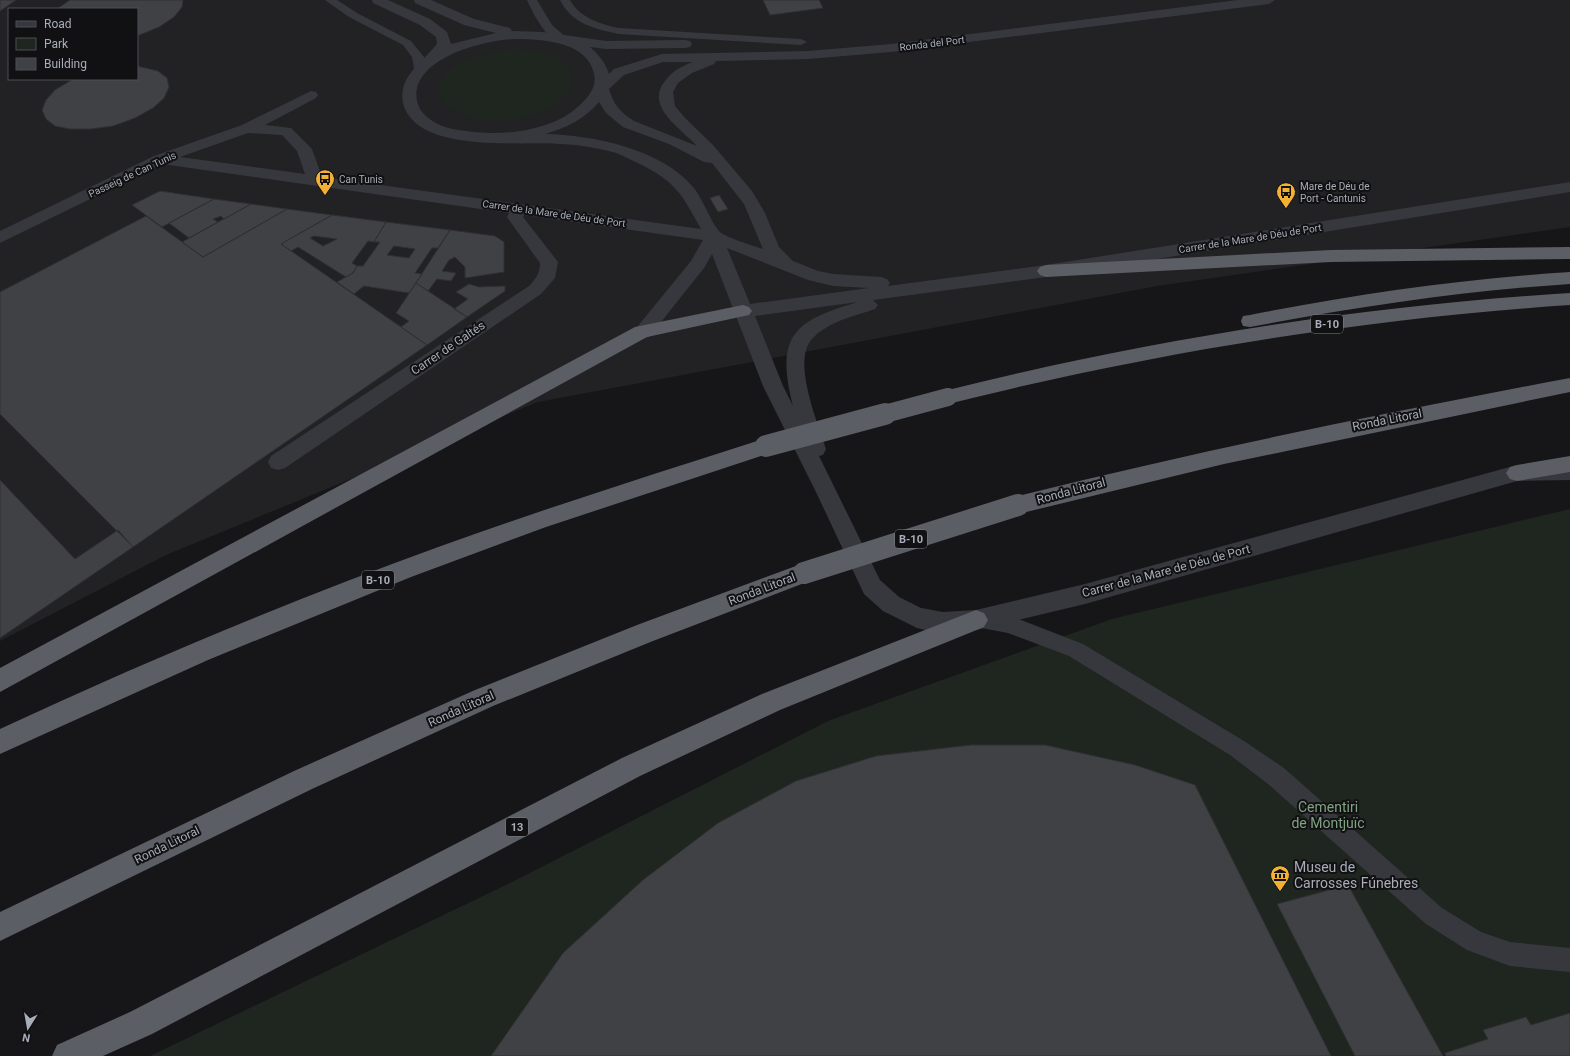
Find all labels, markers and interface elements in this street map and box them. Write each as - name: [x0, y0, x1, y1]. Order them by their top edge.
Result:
- legend: [8, 8, 138, 80]
- text: Road: [44, 17, 72, 31]
- street label: Ronda del Port: [899, 34, 965, 53]
- text: Park: [44, 37, 69, 51]
- text: Building: [44, 57, 87, 71]
- street label: Passeig de Can Tunis: [87, 149, 178, 200]
- bus stop icon: Can Tunis: [314, 168, 336, 196]
- place label: Can Tunis: [339, 174, 383, 185]
- bus stop icon: Mare de Déu de Port - Cantunis: [1275, 181, 1297, 209]
- place label: Mare de Déu de Port - Cantunis: [1300, 181, 1369, 204]
- street label: Carrer de la Mare de Déu de Port: [482, 198, 626, 229]
- street label: Carrer de la Mare de Déu de Port: [1178, 222, 1322, 255]
- road number: B-10: [1311, 315, 1343, 333]
- street label: Carrer de Galtés: [408, 318, 488, 378]
- street label: Ronda Litoral: [1351, 406, 1423, 434]
- street label: Ronda Litoral: [1035, 475, 1107, 507]
- road number: B-10: [895, 530, 927, 548]
- street label: Carrer de la Mare de Déu de Port: [1081, 542, 1252, 600]
- street label: Ronda Litoral: [727, 570, 797, 608]
- road number: B-10: [362, 571, 394, 589]
- street label: Ronda Litoral: [426, 688, 496, 730]
- park label: Cementiri de Montjuïc: [1291, 799, 1365, 831]
- road number: 13: [506, 818, 528, 836]
- street label: Ronda Litoral: [132, 823, 202, 867]
- place label: Museu de Carrosses Fúnebres: [1294, 859, 1418, 891]
- museum icon: Museu de Carrosses Fúnebres: [1269, 864, 1291, 892]
- north arrow: [8, 1008, 48, 1048]
- text: N: [21, 1030, 31, 1044]

